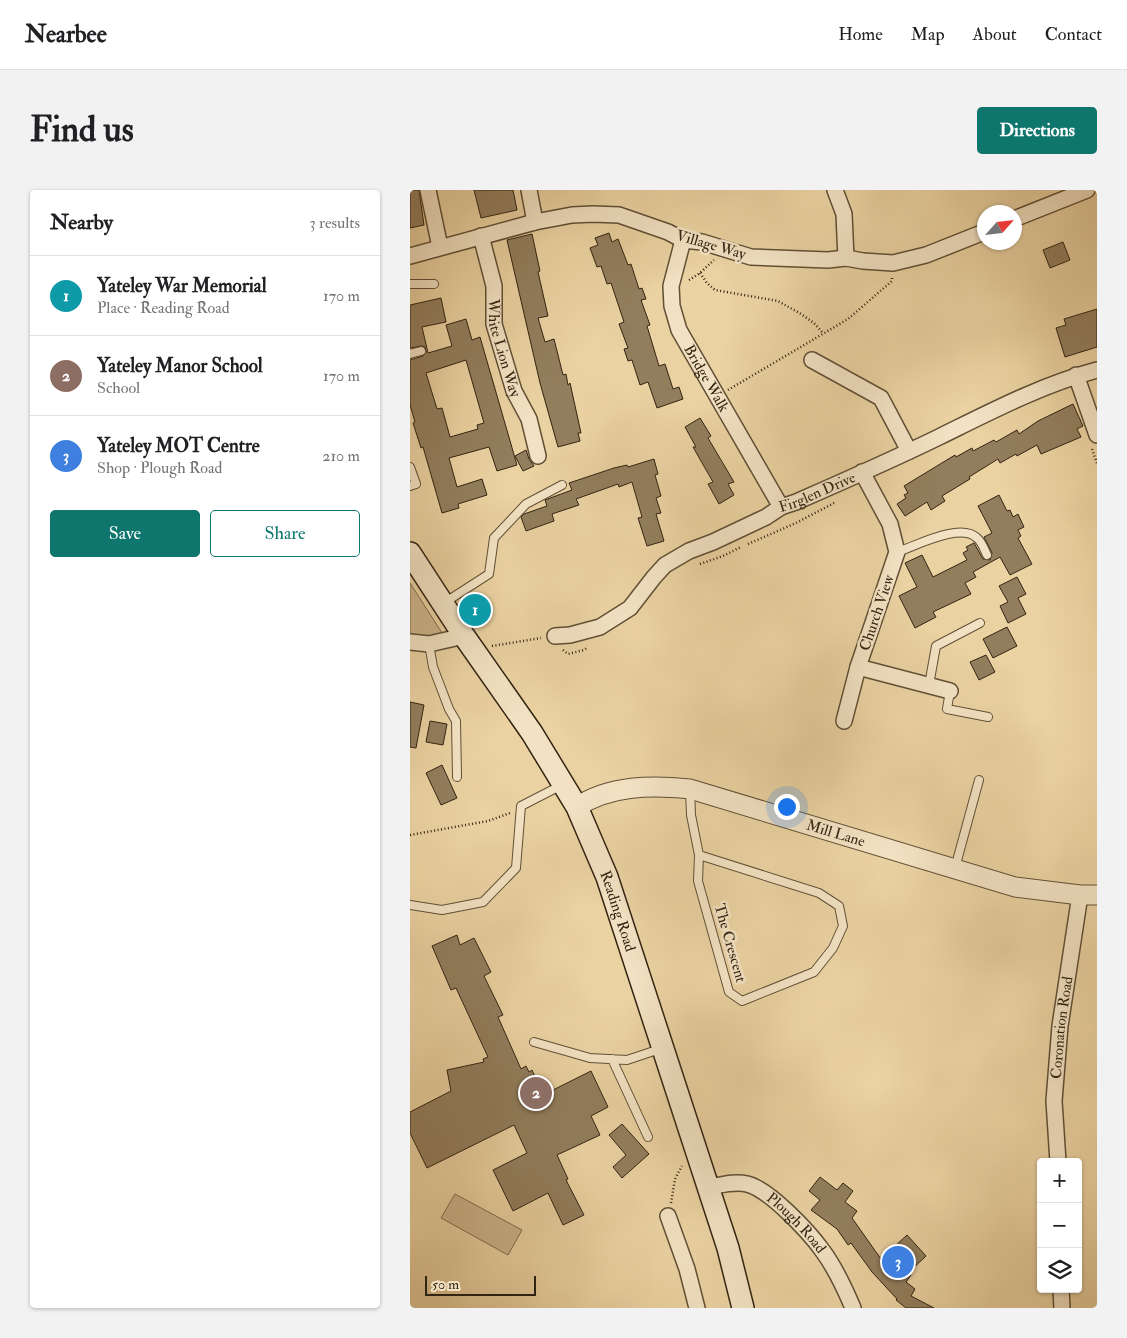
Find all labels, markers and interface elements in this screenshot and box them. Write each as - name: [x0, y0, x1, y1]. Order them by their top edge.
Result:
- text: Nearbee: [25, 19, 107, 50]
- text: Home: [838, 23, 883, 46]
- text: Map: [911, 23, 945, 46]
- text: About: [973, 23, 1017, 46]
- text: Contact: [1045, 23, 1102, 46]
- button: Directions: [977, 107, 1097, 154]
- text: Find us: [30, 108, 134, 152]
- north arrow: [977, 205, 1022, 250]
- text: Nearby: [50, 209, 113, 236]
- text: 3 results: [309, 213, 360, 233]
- street label: Village Way: [674, 226, 749, 264]
- text: Yateley War Memorial: [97, 274, 267, 298]
- text: 1: [63, 286, 69, 306]
- text: 170 m: [323, 286, 360, 306]
- text: Place · Reading Road: [97, 298, 230, 318]
- street label: White Lion Way: [484, 298, 525, 401]
- street label: Bridge Walk: [680, 341, 734, 415]
- text: Yateley Manor School: [97, 354, 263, 378]
- text: 2: [62, 366, 70, 386]
- text: 170 m: [323, 366, 360, 386]
- text: School: [97, 378, 140, 398]
- text: Yateley MOT Centre: [97, 434, 260, 458]
- text: 3: [63, 446, 69, 466]
- text: 210 m: [322, 446, 360, 466]
- text: Shop · Plough Road: [97, 458, 222, 478]
- street label: Firglen Drive: [776, 468, 858, 517]
- button: Save: [50, 510, 200, 557]
- button: Share: [210, 510, 360, 557]
- street label: Church View: [855, 572, 899, 653]
- pin: 1: [459, 591, 491, 629]
- your location: [774, 794, 800, 820]
- street label: Mill Lane: [804, 815, 867, 851]
- street label: Reading Road: [596, 867, 640, 955]
- street label: The Crescent: [710, 901, 750, 985]
- street label: Coronation Road: [1046, 974, 1077, 1080]
- pin: 2: [520, 1074, 552, 1112]
- map controls: [1037, 1158, 1082, 1293]
- button: +: [1037, 1158, 1082, 1203]
- street label: Plough Road: [763, 1188, 831, 1257]
- button: −: [1037, 1203, 1082, 1248]
- pin: 3: [882, 1243, 914, 1281]
- button: layers: [1037, 1248, 1082, 1293]
- scale bar: [425, 1273, 536, 1296]
- text: 50 m: [432, 1276, 459, 1293]

